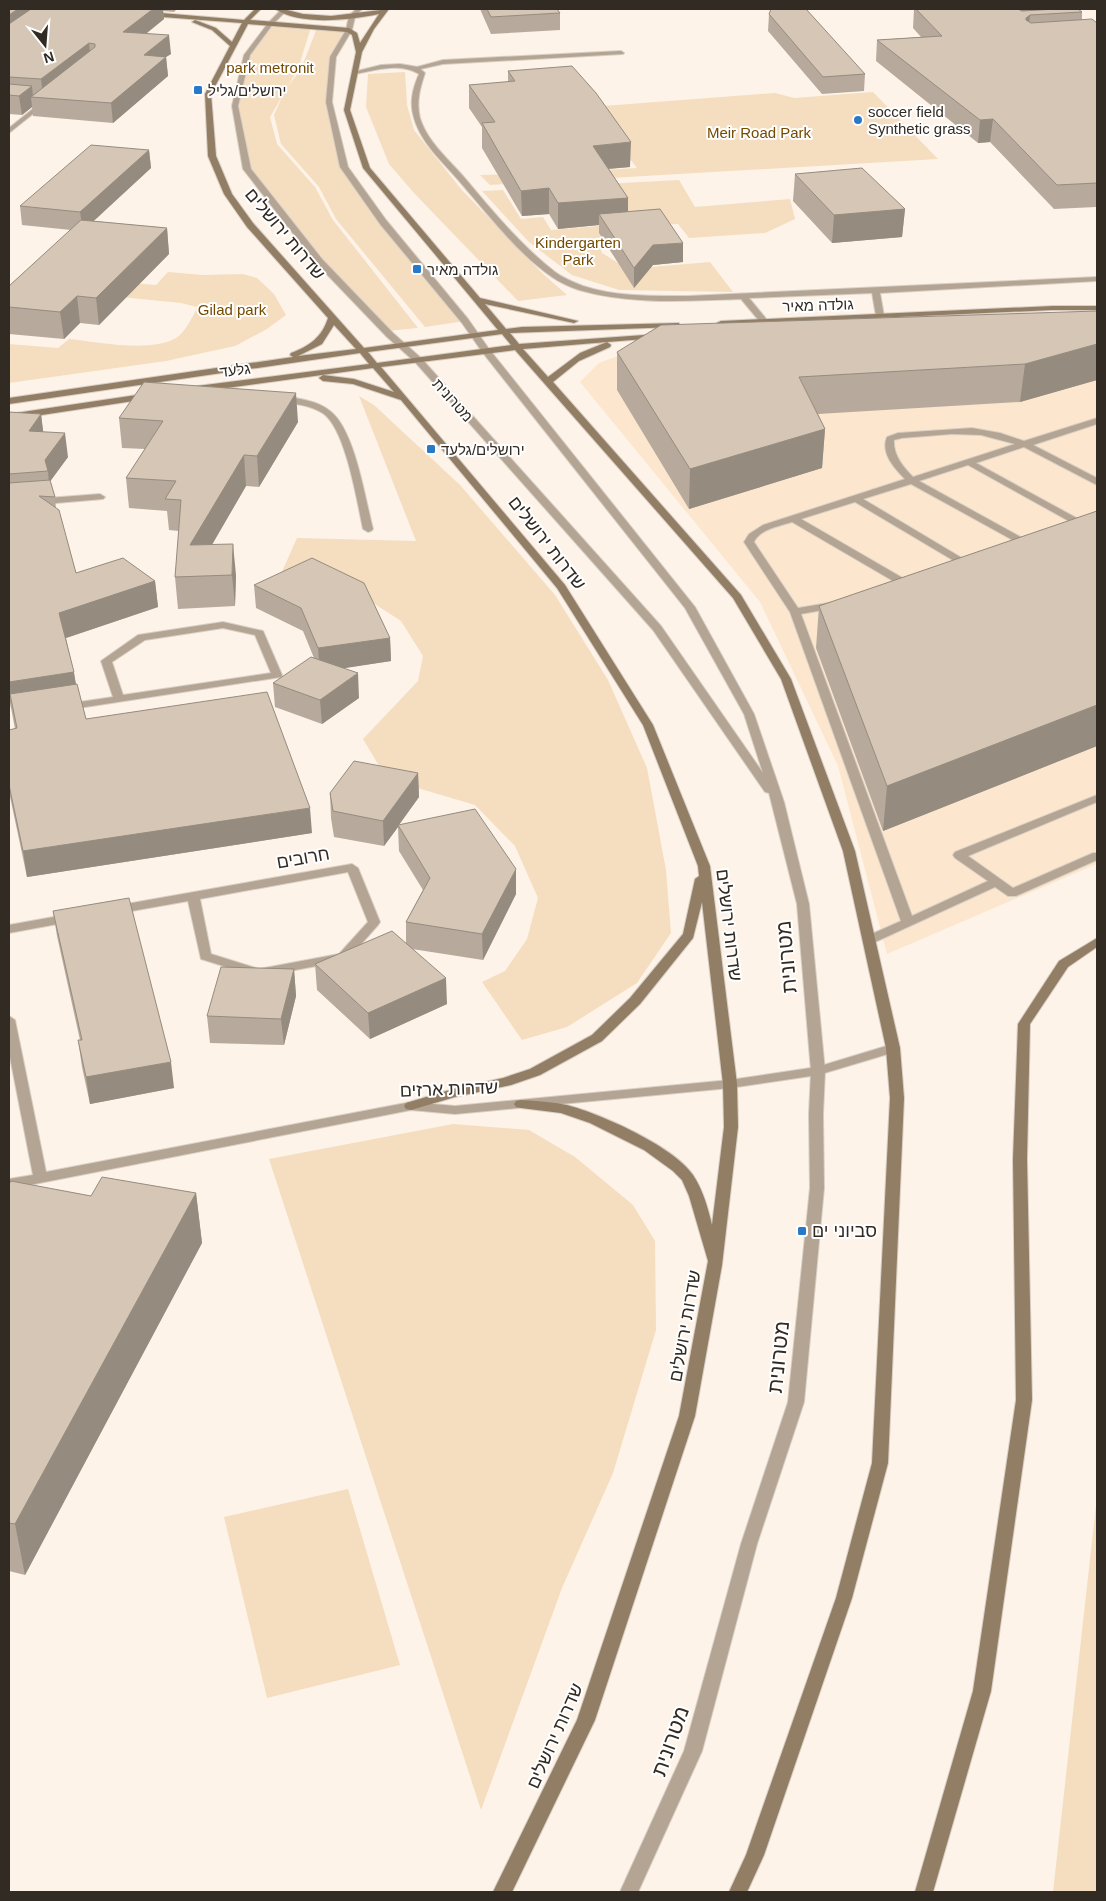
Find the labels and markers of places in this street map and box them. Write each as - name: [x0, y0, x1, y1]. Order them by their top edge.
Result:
- place label: ירושלים/גליל: [208, 82, 286, 99]
- marker: ירושלים/גליל: [192, 84, 204, 96]
- place label: soccer field Synthetic grass: [868, 103, 971, 137]
- marker: soccer field Synthetic grass: [852, 114, 864, 126]
- place label: גולדה מאיר: [427, 261, 498, 278]
- marker: גולדה מאיר: [411, 263, 423, 275]
- place label: ירושלים/גלעד: [441, 441, 525, 458]
- marker: ירושלים/גלעד: [425, 443, 437, 455]
- place label: סביוני ים: [812, 1221, 877, 1241]
- marker: סביוני ים: [796, 1225, 808, 1237]

